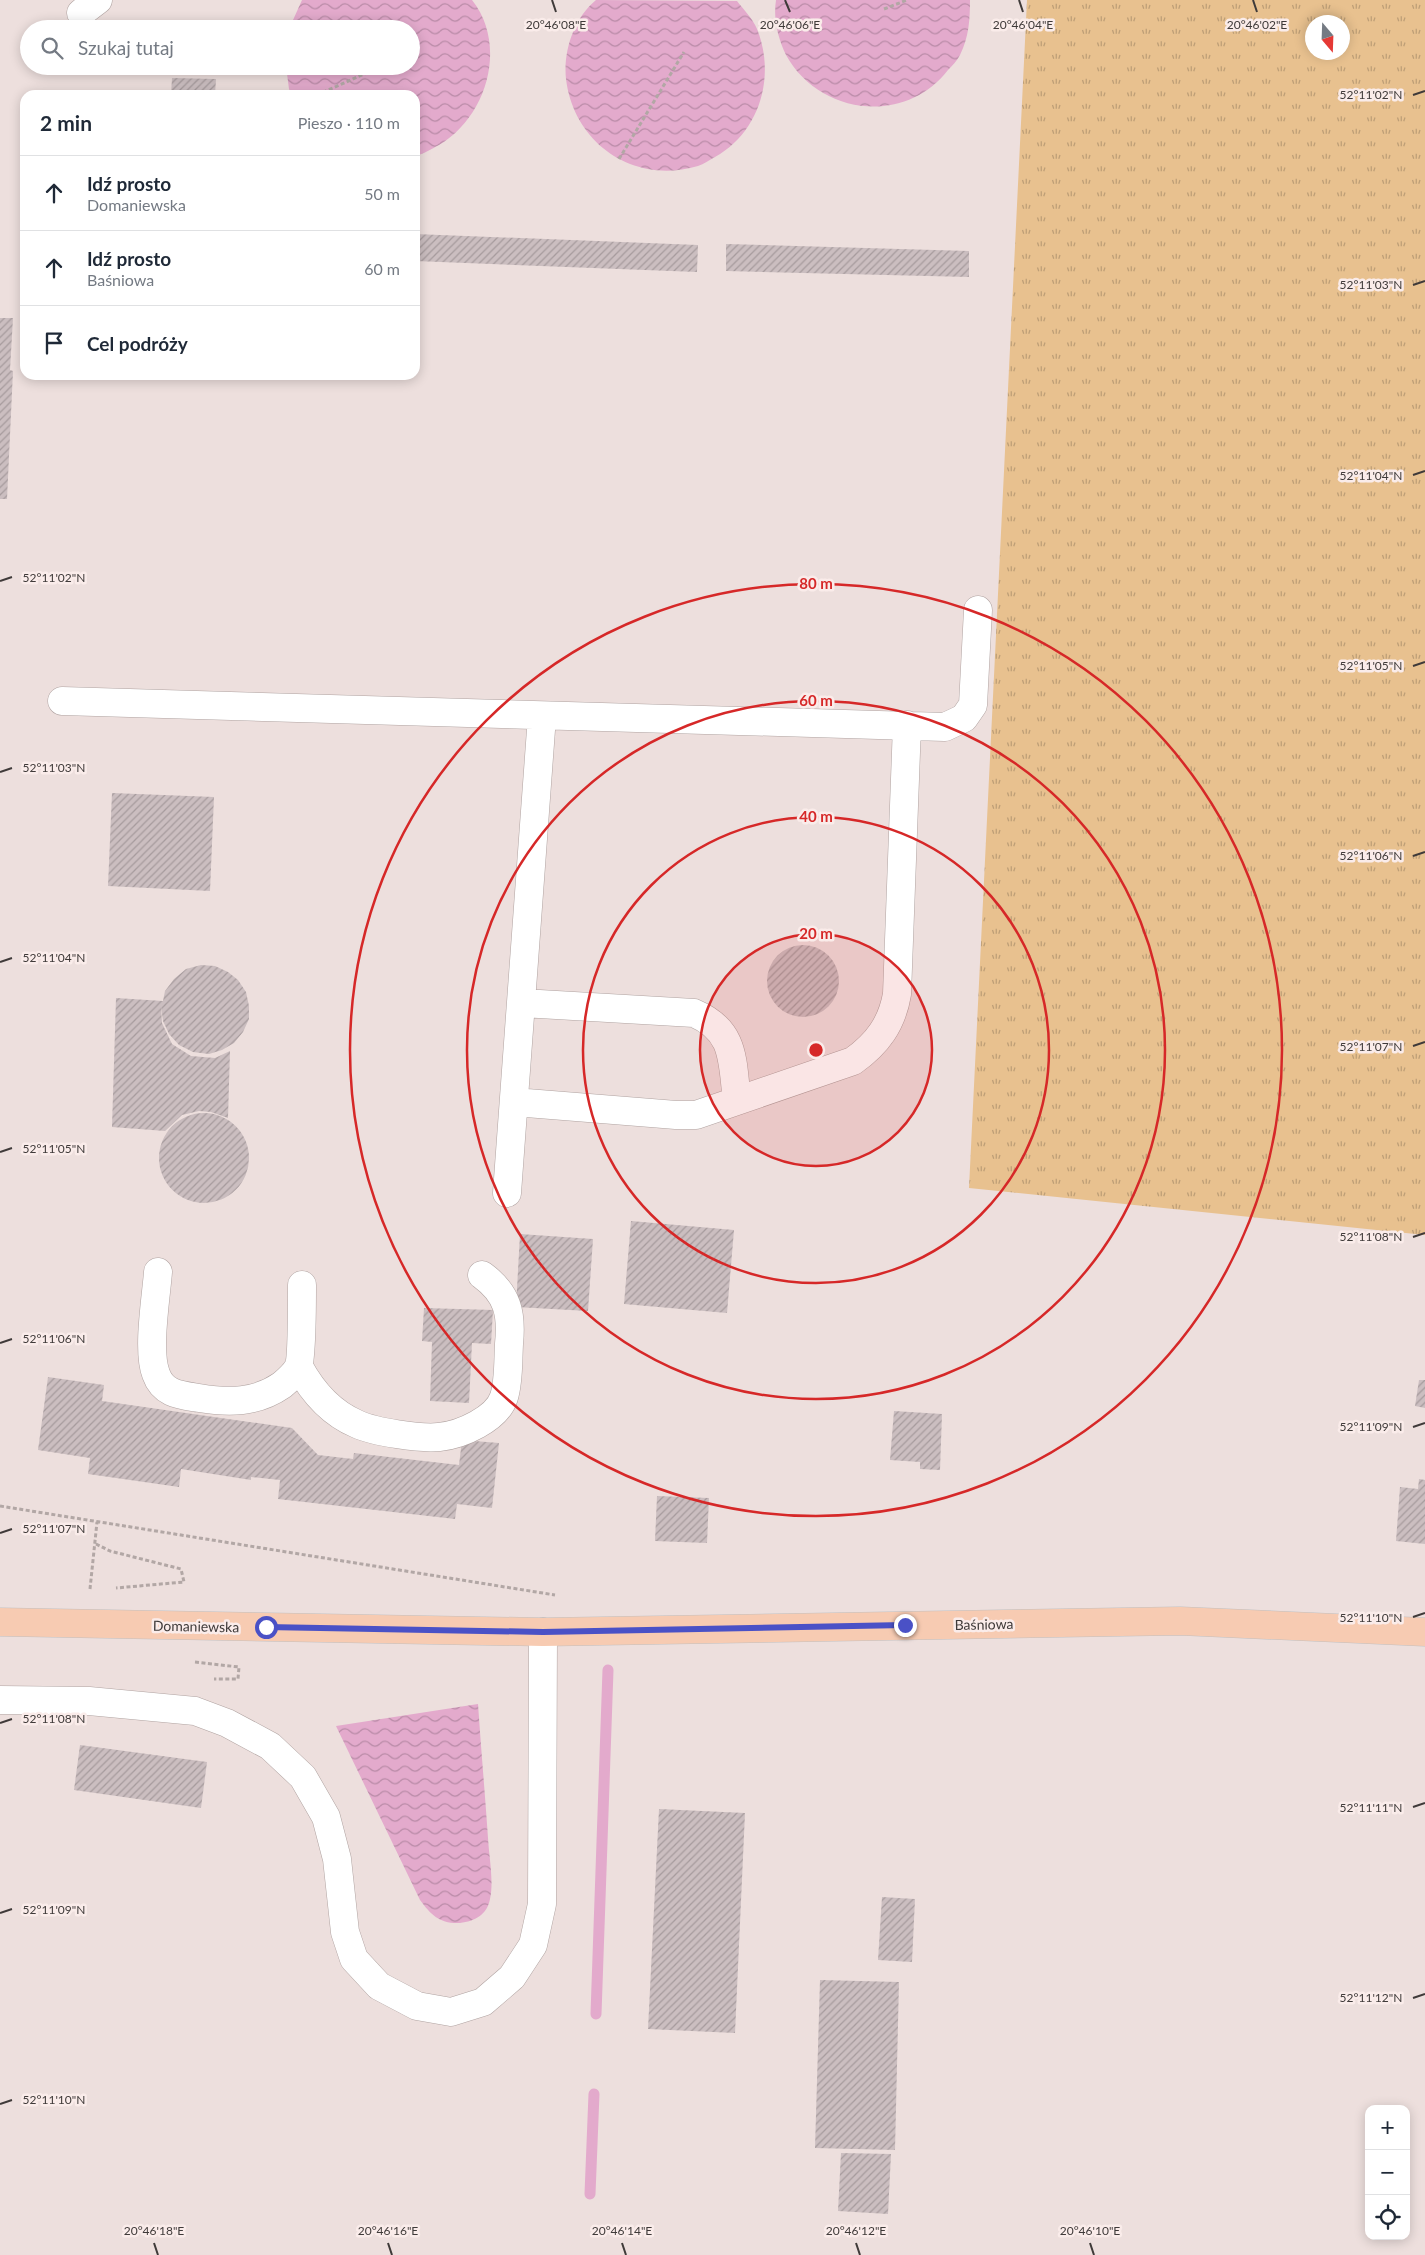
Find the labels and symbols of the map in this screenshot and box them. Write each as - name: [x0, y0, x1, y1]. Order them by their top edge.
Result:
- north arrow: [1305, 15, 1350, 60]
- text: 20°46'08"E: [526, 17, 586, 32]
- text: 20°46'06"E: [760, 17, 820, 32]
- text: 20°46'04"E: [993, 17, 1053, 32]
- text: 20°46'02"E: [1227, 17, 1287, 32]
- text: 52°11'02"N: [1340, 87, 1402, 102]
- text: 52°11'03"N: [1340, 277, 1402, 292]
- text: 52°11'04"N: [1340, 468, 1402, 483]
- text: 52°11'02"N: [23, 570, 85, 585]
- text: 80 m: [799, 574, 833, 592]
- text: 52°11'05"N: [1340, 658, 1402, 673]
- text: 60 m: [799, 691, 833, 709]
- text: 52°11'03"N: [23, 760, 85, 775]
- text: 40 m: [799, 807, 833, 825]
- text: 52°11'06"N: [1340, 848, 1402, 863]
- text: 20 m: [799, 924, 833, 942]
- text: 52°11'04"N: [23, 950, 85, 965]
- text: 52°11'07"N: [1340, 1039, 1402, 1054]
- centre of rings: [807, 1041, 825, 1059]
- text: 52°11'05"N: [23, 1141, 85, 1156]
- text: 52°11'08"N: [1340, 1229, 1402, 1244]
- text: 52°11'06"N: [23, 1331, 85, 1346]
- text: 52°11'09"N: [1340, 1419, 1402, 1434]
- text: 52°11'07"N: [23, 1521, 85, 1536]
- text: 52°11'10"N: [1340, 1610, 1402, 1625]
- route end: [894, 1614, 917, 1637]
- street label: Baśniowa: [954, 1615, 1014, 1633]
- route start: [255, 1616, 278, 1639]
- street label: Domaniewska: [153, 1617, 239, 1635]
- text: 52°11'08"N: [23, 1711, 85, 1726]
- text: 52°11'11"N: [1340, 1800, 1402, 1815]
- text: 52°11'09"N: [23, 1902, 85, 1917]
- text: 52°11'12"N: [1340, 1990, 1402, 2005]
- text: 52°11'10"N: [23, 2092, 85, 2107]
- text: 20°46'18"E: [124, 2223, 184, 2238]
- text: 20°46'16"E: [358, 2223, 418, 2238]
- text: 20°46'14"E: [592, 2223, 652, 2238]
- text: 20°46'12"E: [826, 2223, 886, 2238]
- text: 20°46'10"E: [1060, 2223, 1120, 2238]

